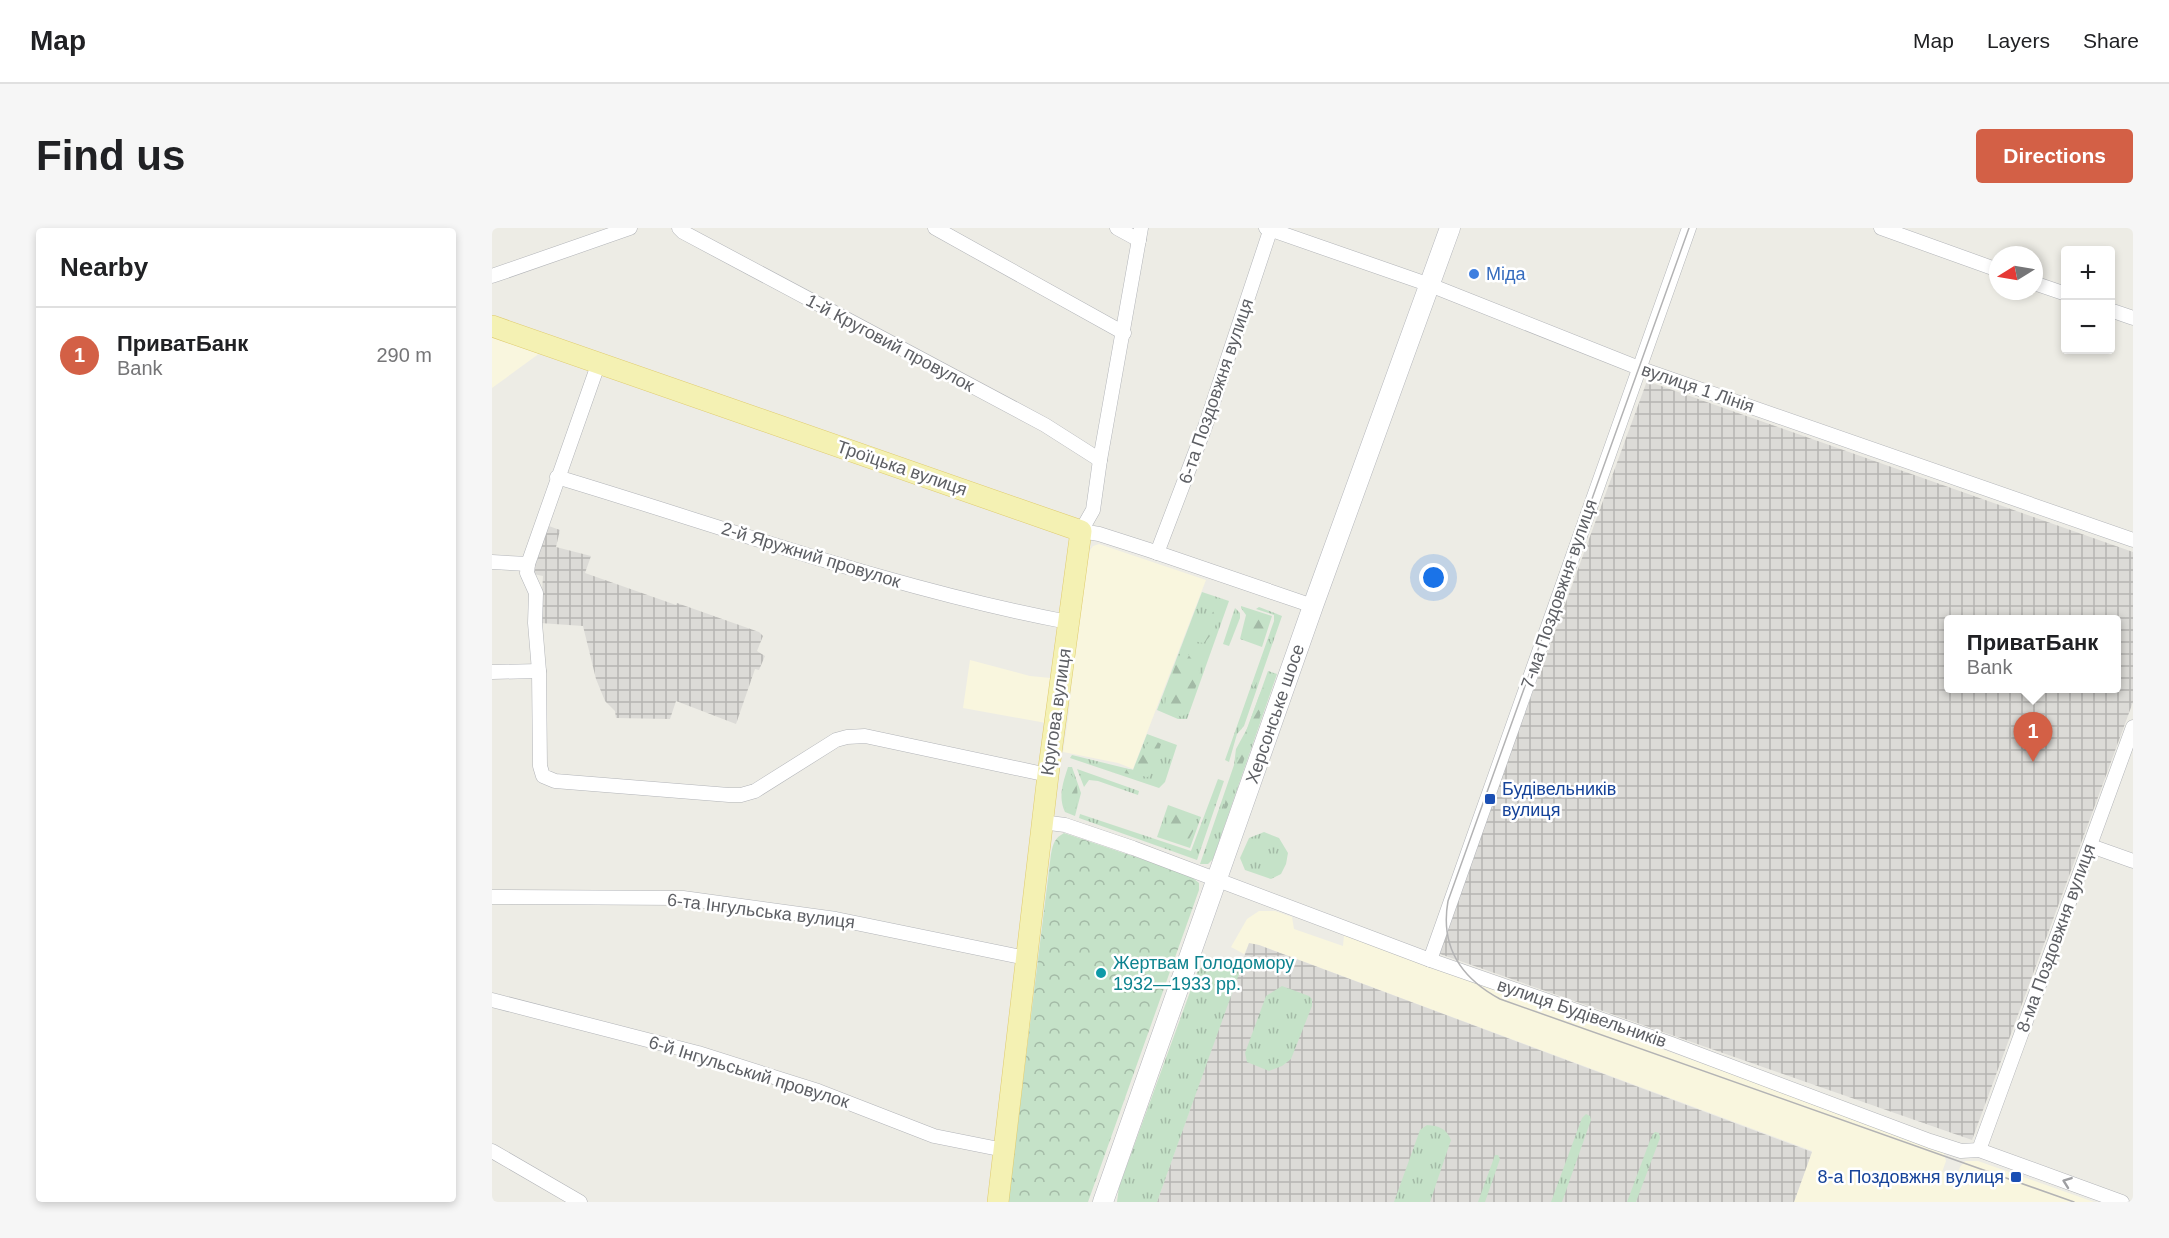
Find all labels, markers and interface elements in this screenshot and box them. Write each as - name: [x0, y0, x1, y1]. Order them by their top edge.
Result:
- text: Map: [30, 25, 86, 56]
- text: Map: [1913, 29, 1954, 52]
- text: Layers: [1987, 29, 2050, 52]
- text: Share: [2083, 29, 2139, 52]
- button: Directions: [1976, 129, 2133, 183]
- text: Find us: [36, 132, 185, 179]
- north arrow: [1989, 246, 2043, 300]
- map controls: [2061, 246, 2115, 354]
- button: +: [2061, 246, 2115, 300]
- text: Nearby: [60, 252, 148, 282]
- place label: Міда: [1486, 264, 1526, 284]
- marker: Міда: [1467, 267, 1481, 281]
- street label: 1-й Круговий провулок: [803, 290, 978, 396]
- street label: 6-та Поздовжня вулиця: [1175, 296, 1257, 486]
- button: −: [2061, 300, 2115, 354]
- text: ПриватБанк: [117, 331, 248, 356]
- text: 1: [74, 344, 85, 366]
- text: 290 m: [376, 344, 432, 366]
- text: Bank: [117, 357, 163, 379]
- street label: вулиця 1 Лінія: [1639, 359, 1757, 417]
- street label: Троїцька вулиця: [834, 436, 970, 500]
- street label: 7-ма Поздовжня вулиця: [1517, 497, 1601, 691]
- street label: 2-й Яружний провулок: [719, 518, 903, 592]
- your location: [1419, 563, 1448, 592]
- popup: [1944, 615, 2121, 693]
- text: ПриватБанк: [1967, 630, 2098, 655]
- street label: Херсонське шосе: [1242, 642, 1308, 786]
- street label: Кругова вулиця: [1037, 647, 1075, 777]
- text: Bank: [1967, 656, 2012, 678]
- pin: 1: [2014, 712, 2052, 762]
- place label: Будівельників вулиця: [1502, 779, 1616, 820]
- marker: Будівельників вулиця: [1483, 792, 1497, 806]
- street label: 8-ма Поздовжня вулиця: [2013, 841, 2099, 1035]
- street label: 6-та Інгульська вулиця: [666, 890, 856, 932]
- place label: Жертвам Голодомору 1932—1933 рр.: [1113, 953, 1294, 994]
- marker: Жертвам Голодомору 1932—1933 рр.: [1094, 966, 1108, 980]
- street label: вулиця Будівельників: [1495, 975, 1669, 1051]
- street label: 6-й Інгульський провулок: [646, 1032, 852, 1112]
- place label: 8-а Поздовжня вулиця: [1817, 1167, 2004, 1187]
- marker: 8-а Поздовжня вулиця: [2009, 1170, 2023, 1184]
- one-way arrow: [2062, 1177, 2073, 1189]

